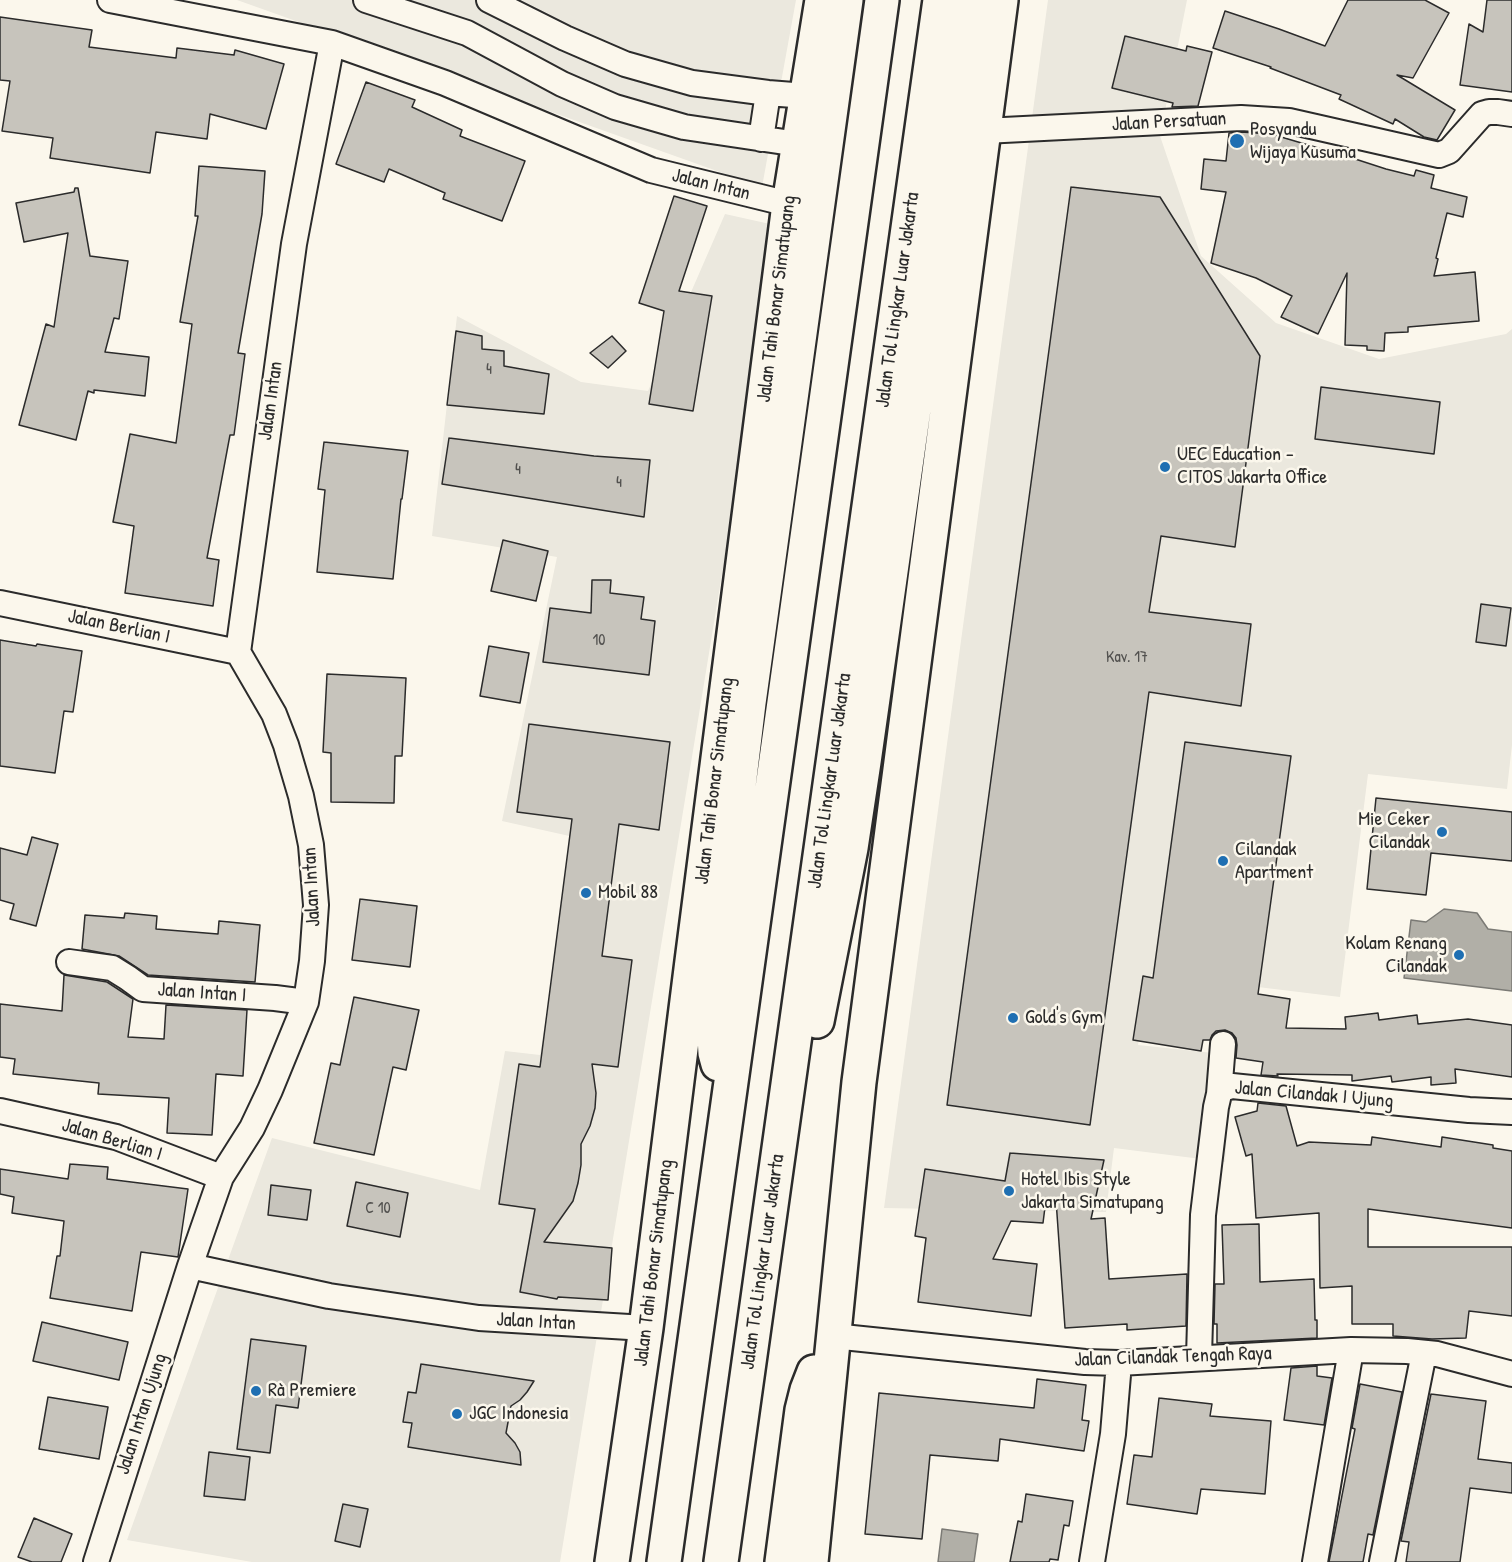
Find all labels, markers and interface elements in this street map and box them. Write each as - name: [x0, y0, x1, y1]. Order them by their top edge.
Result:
- street label: Jalan Persatuan: [1111, 107, 1227, 137]
- place label: Posyandu Wijaya Kusuma: [1250, 118, 1356, 165]
- marker: Posyandu Wijaya Kusuma: [1228, 132, 1246, 150]
- street label: Jalan Intan: [670, 164, 752, 206]
- street label: Jalan Tol Lingkar Luar Jakarta: [871, 191, 925, 409]
- street label: Jalan Tahi Bonar Simatupang: [752, 194, 802, 404]
- street label: Jalan Intan: [254, 360, 288, 442]
- house number: 4: [486, 360, 492, 380]
- place label: UEC Education - CITOS Jakarta Office: [1177, 443, 1327, 490]
- house number: 4: [515, 460, 521, 480]
- marker: UEC Education - CITOS Jakarta Office: [1158, 460, 1172, 474]
- house number: 4: [616, 473, 622, 493]
- street label: Jalan Berlian I: [66, 604, 172, 650]
- house number: 10: [593, 631, 605, 651]
- house number: Kav. 17: [1106, 648, 1148, 668]
- street label: Jalan Tol Lingkar Luar Jakarta: [803, 672, 857, 890]
- street label: Jalan Tahi Bonar Simatupang: [690, 676, 740, 886]
- place label: Mie Ceker Cilandak: [1358, 808, 1430, 855]
- marker: Mie Ceker Cilandak: [1435, 825, 1449, 839]
- place label: Cilandak Apartment: [1235, 838, 1313, 885]
- street label: Jalan Intan: [298, 847, 326, 927]
- marker: Cilandak Apartment: [1216, 854, 1230, 868]
- place label: Mobil 88: [598, 881, 658, 905]
- marker: Mobil 88: [579, 886, 593, 900]
- place label: Kolam Renang Cilandak: [1345, 932, 1447, 979]
- marker: Kolam Renang Cilandak: [1452, 948, 1466, 962]
- street label: Jalan Intan I: [157, 978, 247, 1008]
- place label: Gold's Gym: [1025, 1006, 1103, 1030]
- marker: Gold's Gym: [1006, 1011, 1020, 1025]
- street label: Jalan Cilandak I Ujung: [1234, 1076, 1394, 1114]
- street label: Jalan Berlian I: [59, 1113, 165, 1167]
- street label: Jalan Tol Lingkar Luar Jakarta: [736, 1153, 790, 1371]
- street label: Jalan Tahi Bonar Simatupang: [629, 1158, 679, 1368]
- place label: Hotel Ibis Style Jakarta Simatupang: [1021, 1168, 1164, 1215]
- marker: Hotel Ibis Style Jakarta Simatupang: [1002, 1184, 1016, 1198]
- house number: C 10: [365, 1199, 391, 1219]
- street label: Jalan Intan: [496, 1308, 576, 1336]
- street label: Jalan Cilandak Tengah Raya: [1074, 1342, 1272, 1372]
- street label: Jalan Intan Ujung: [111, 1350, 173, 1478]
- place label: Rà Premiere: [268, 1379, 356, 1403]
- marker: Rà Premiere: [249, 1384, 263, 1398]
- place label: JGC Indonesia: [469, 1402, 568, 1426]
- marker: JGC Indonesia: [450, 1407, 464, 1421]

